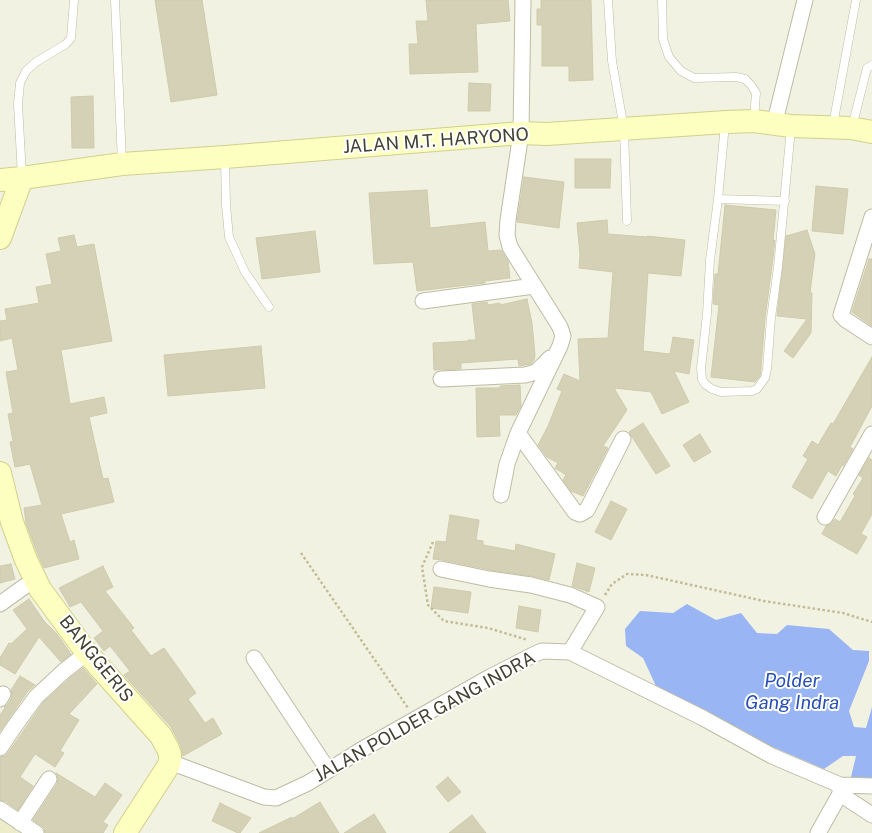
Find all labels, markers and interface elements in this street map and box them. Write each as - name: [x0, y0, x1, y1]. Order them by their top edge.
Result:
- street label: JALAN M.T. HARYONO: [342, 124, 530, 158]
- street label: BANGGERIS: [54, 611, 138, 707]
- street label: JALAN POLDER GANG INDRA: [311, 647, 539, 787]
- water label: Polder Gang Indra: [745, 670, 839, 714]

